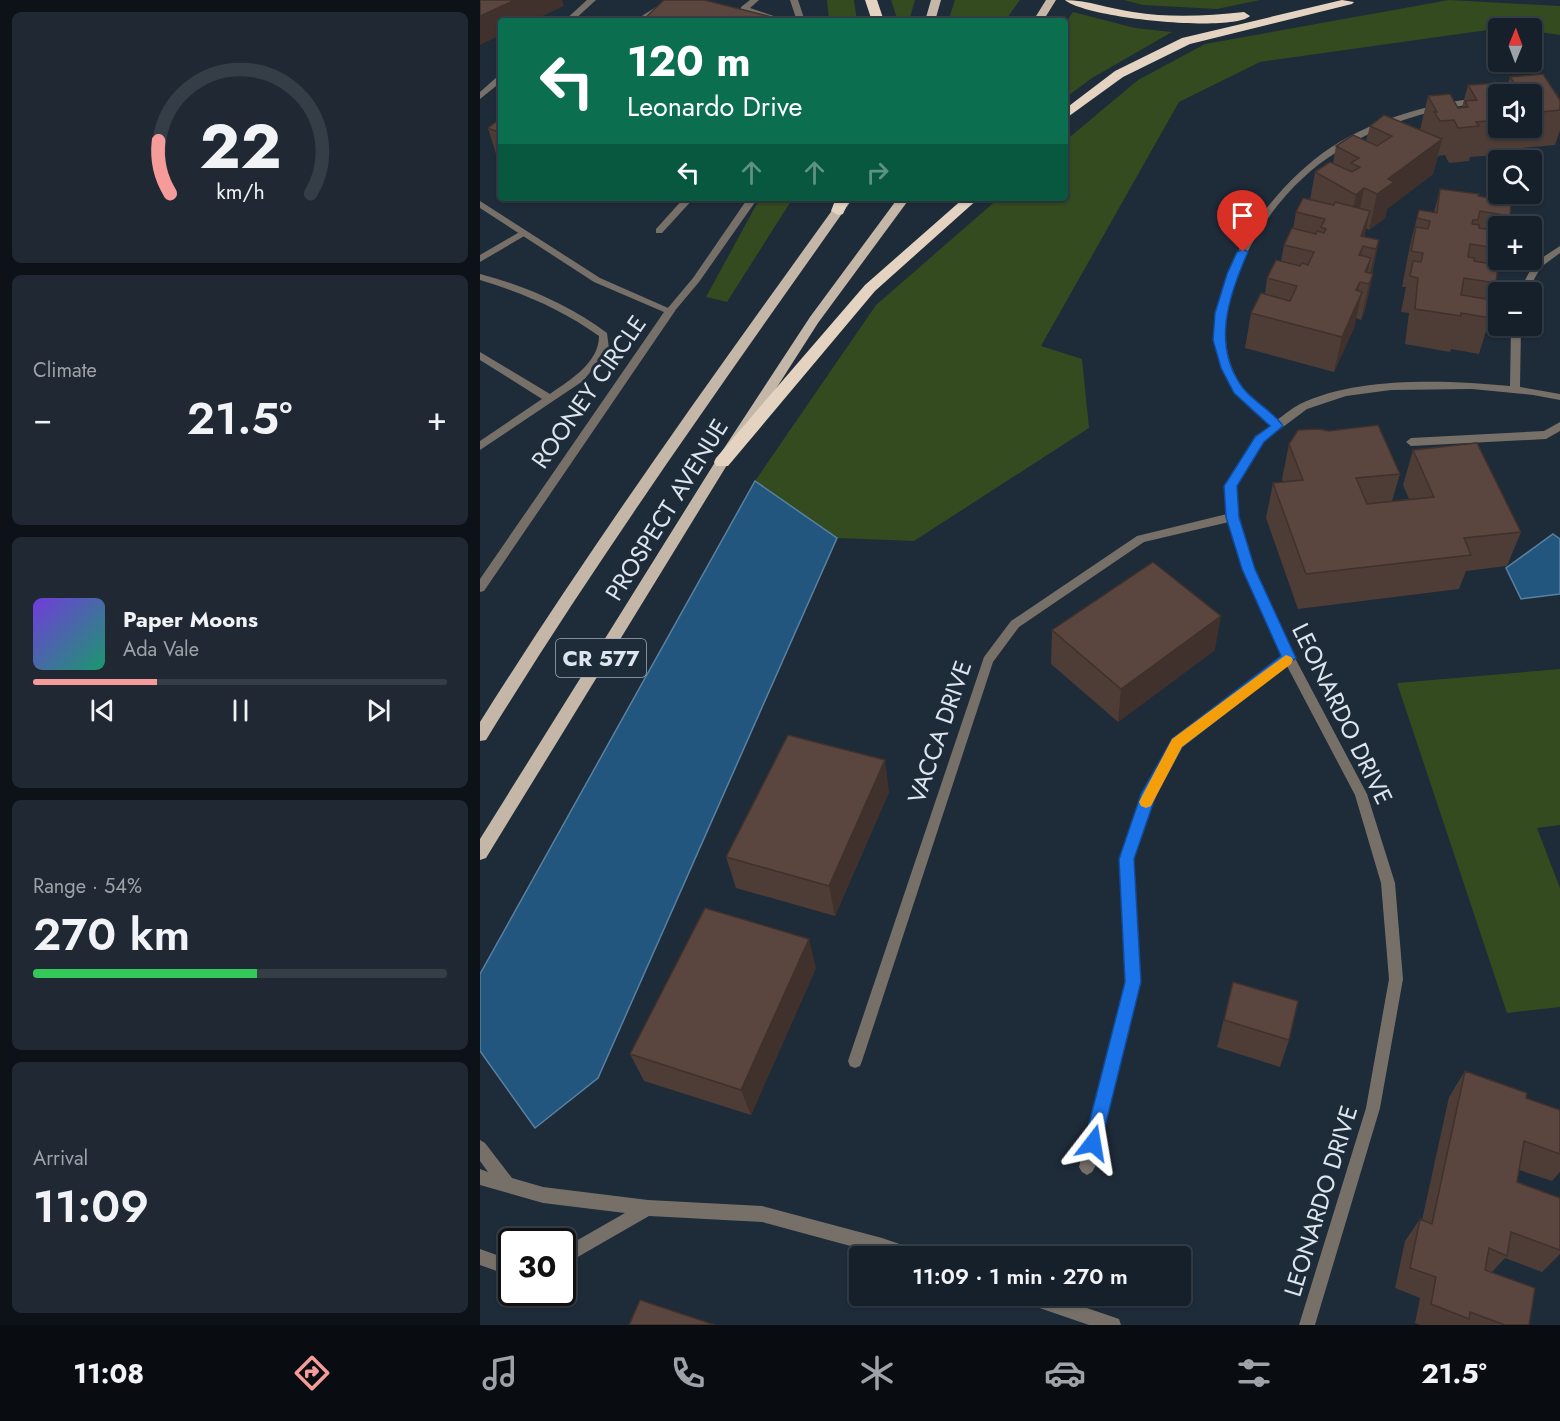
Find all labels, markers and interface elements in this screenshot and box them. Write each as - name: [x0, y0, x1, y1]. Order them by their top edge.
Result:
- north arrow: [1488, 18, 1542, 72]
- map controls: [1488, 18, 1542, 336]
- text: 120 m: [627, 31, 751, 92]
- icon: left: [528, 42, 606, 120]
- button: sound: [1488, 84, 1542, 138]
- text: Leonardo Drive: [627, 87, 802, 126]
- text: 22: [199, 101, 281, 191]
- button: search: [1488, 150, 1542, 204]
- icon: left: [672, 156, 705, 189]
- icon: ahead: [735, 156, 768, 189]
- icon: ahead: [798, 156, 831, 189]
- icon: right: [861, 156, 894, 189]
- text: km/h: [216, 177, 264, 208]
- pin: [1217, 190, 1268, 252]
- icon: arrive: [1226, 199, 1259, 232]
- button: +: [1488, 216, 1542, 270]
- button: −: [1488, 282, 1542, 336]
- street label: ROONEY CIRCLE: [523, 308, 655, 475]
- text: Climate: [33, 356, 97, 385]
- text: 21.5°: [187, 386, 292, 451]
- text: −: [33, 395, 52, 442]
- text: +: [427, 395, 447, 442]
- street label: PROSPECT AVENUE: [597, 412, 737, 607]
- text: Paper Moons: [123, 603, 258, 635]
- street label: LEONARDO DRIVE: [1283, 617, 1402, 810]
- text: Ada Vale: [123, 635, 199, 664]
- road number: CR 577: [556, 639, 646, 677]
- street label: VACCA DRIVE: [899, 656, 980, 808]
- icon: previous: [86, 694, 119, 727]
- icon: pause: [224, 694, 257, 727]
- icon: next: [362, 694, 395, 727]
- text: Range · 54%: [33, 872, 142, 901]
- text: 270 km: [33, 902, 190, 967]
- street label: LEONARDO DRIVE: [1275, 1101, 1366, 1301]
- position arrow: [1061, 1111, 1125, 1175]
- text: Arrival: [33, 1144, 88, 1173]
- text: 11:09: [33, 1174, 149, 1239]
- speed limit sign: 30: [498, 1228, 576, 1306]
- text: 11:09 · 1 min · 270 m: [912, 1260, 1128, 1292]
- icon: directions: [291, 1352, 333, 1394]
- icon: music: [479, 1352, 521, 1394]
- icon: phone: [667, 1352, 709, 1394]
- icon: climate: [856, 1352, 898, 1394]
- icon: car: [1044, 1352, 1086, 1394]
- icon: filters: [1233, 1352, 1275, 1394]
- text: 11:08: [73, 1354, 144, 1393]
- text: 21.5°: [1421, 1354, 1487, 1393]

